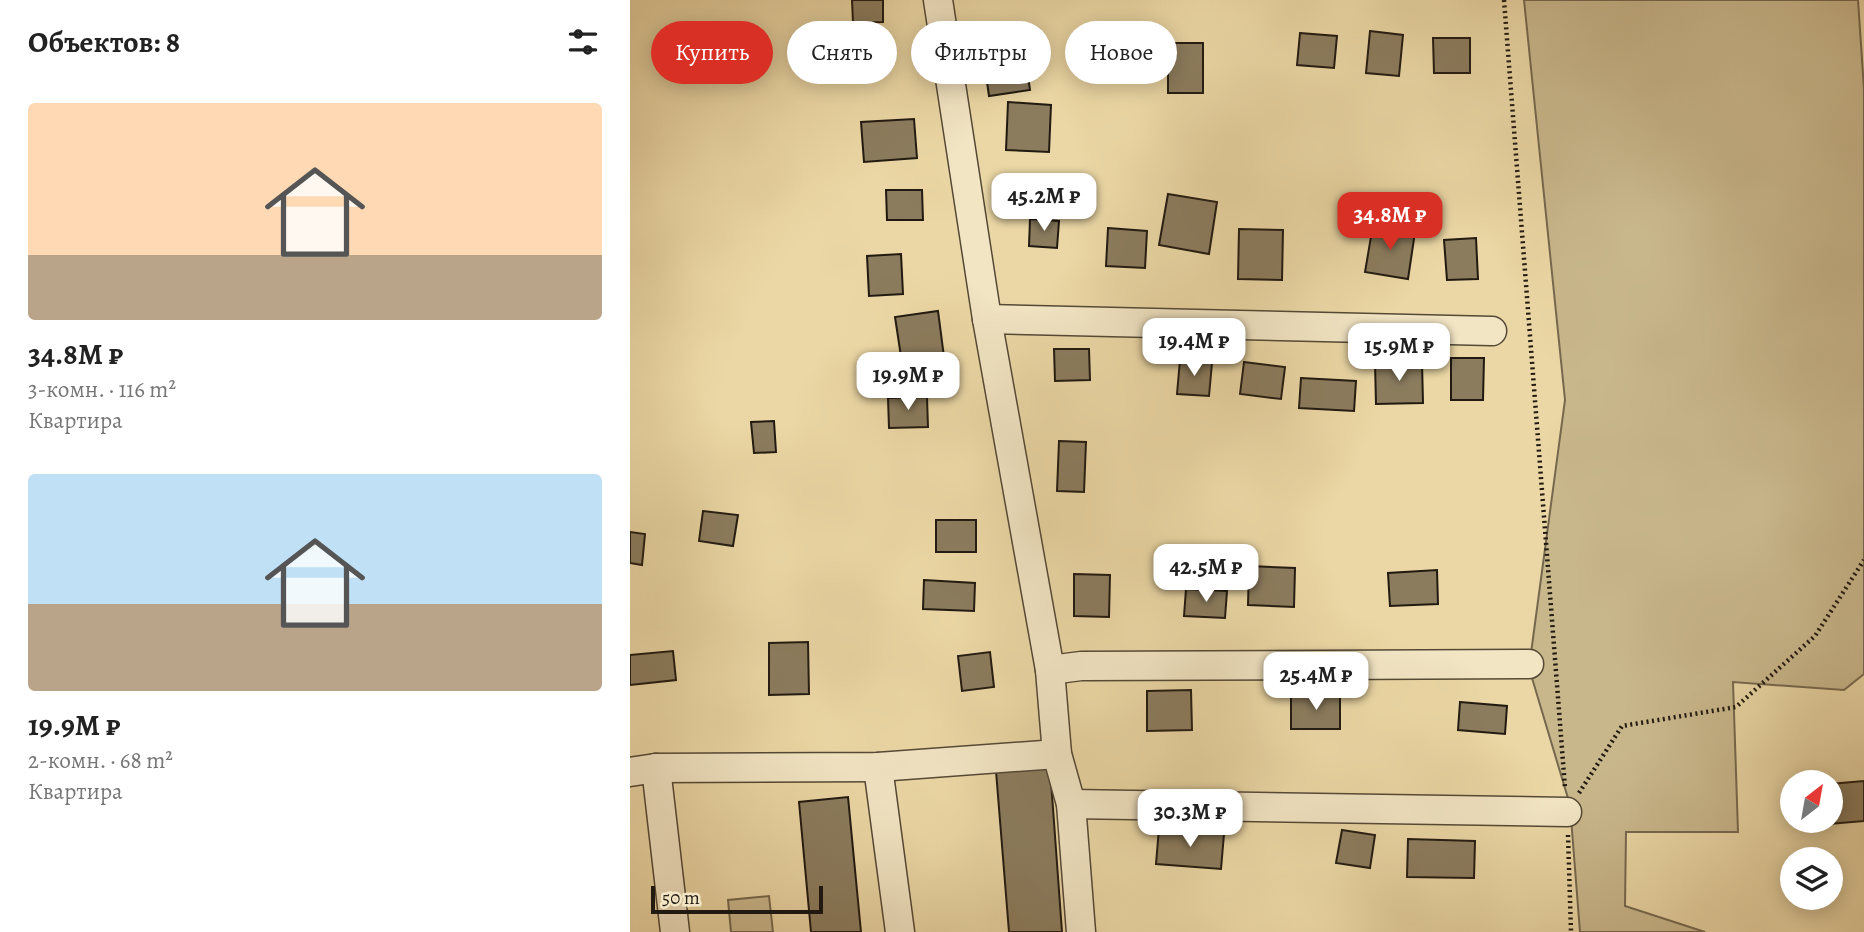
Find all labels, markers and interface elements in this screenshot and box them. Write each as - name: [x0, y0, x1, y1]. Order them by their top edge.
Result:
- chip: Купить: [651, 21, 773, 84]
- chip: Снять: [787, 21, 897, 84]
- chip: Фильтры: [911, 21, 1051, 84]
- chip: Новое: [1065, 21, 1177, 84]
- text: Объектов: 8: [28, 22, 180, 62]
- icon: filters: [564, 23, 602, 61]
- icon: home: [252, 149, 378, 275]
- pin: 45.2M ₽: [979, 174, 1109, 233]
- text: 45.2M ₽: [1007, 180, 1081, 211]
- pin: 34.8M ₽: [1325, 192, 1455, 252]
- text: 34.8M ₽: [1353, 199, 1427, 230]
- pin: 19.4M ₽: [1129, 318, 1259, 378]
- pin: 15.9M ₽: [1334, 324, 1464, 383]
- text: 19.4M ₽: [1158, 325, 1230, 356]
- text: 15.9M ₽: [1364, 330, 1434, 361]
- text: 34.8M ₽: [28, 334, 123, 374]
- pin: 19.9M ₽: [843, 352, 973, 412]
- text: 19.9M ₽: [873, 359, 943, 390]
- text: 3-комн. · 116 m²: [28, 374, 176, 405]
- text: Квартира: [28, 405, 123, 436]
- icon: home: [252, 520, 378, 646]
- pin: 42.5M ₽: [1141, 544, 1271, 604]
- text: 42.5M ₽: [1169, 551, 1243, 582]
- pin: 25.4M ₽: [1251, 652, 1381, 712]
- text: 25.4M ₽: [1279, 659, 1353, 690]
- text: 19.9M ₽: [28, 705, 120, 745]
- text: 2-комн. · 68 m²: [28, 745, 173, 776]
- north arrow: [1780, 770, 1843, 833]
- map controls: [1780, 770, 1843, 910]
- text: Квартира: [28, 776, 123, 807]
- pin: 30.3M ₽: [1125, 790, 1255, 849]
- text: 30.3M ₽: [1154, 796, 1226, 827]
- button: layers: [1780, 847, 1843, 910]
- scale bar: [651, 883, 822, 915]
- text: 50 m: [662, 885, 700, 911]

